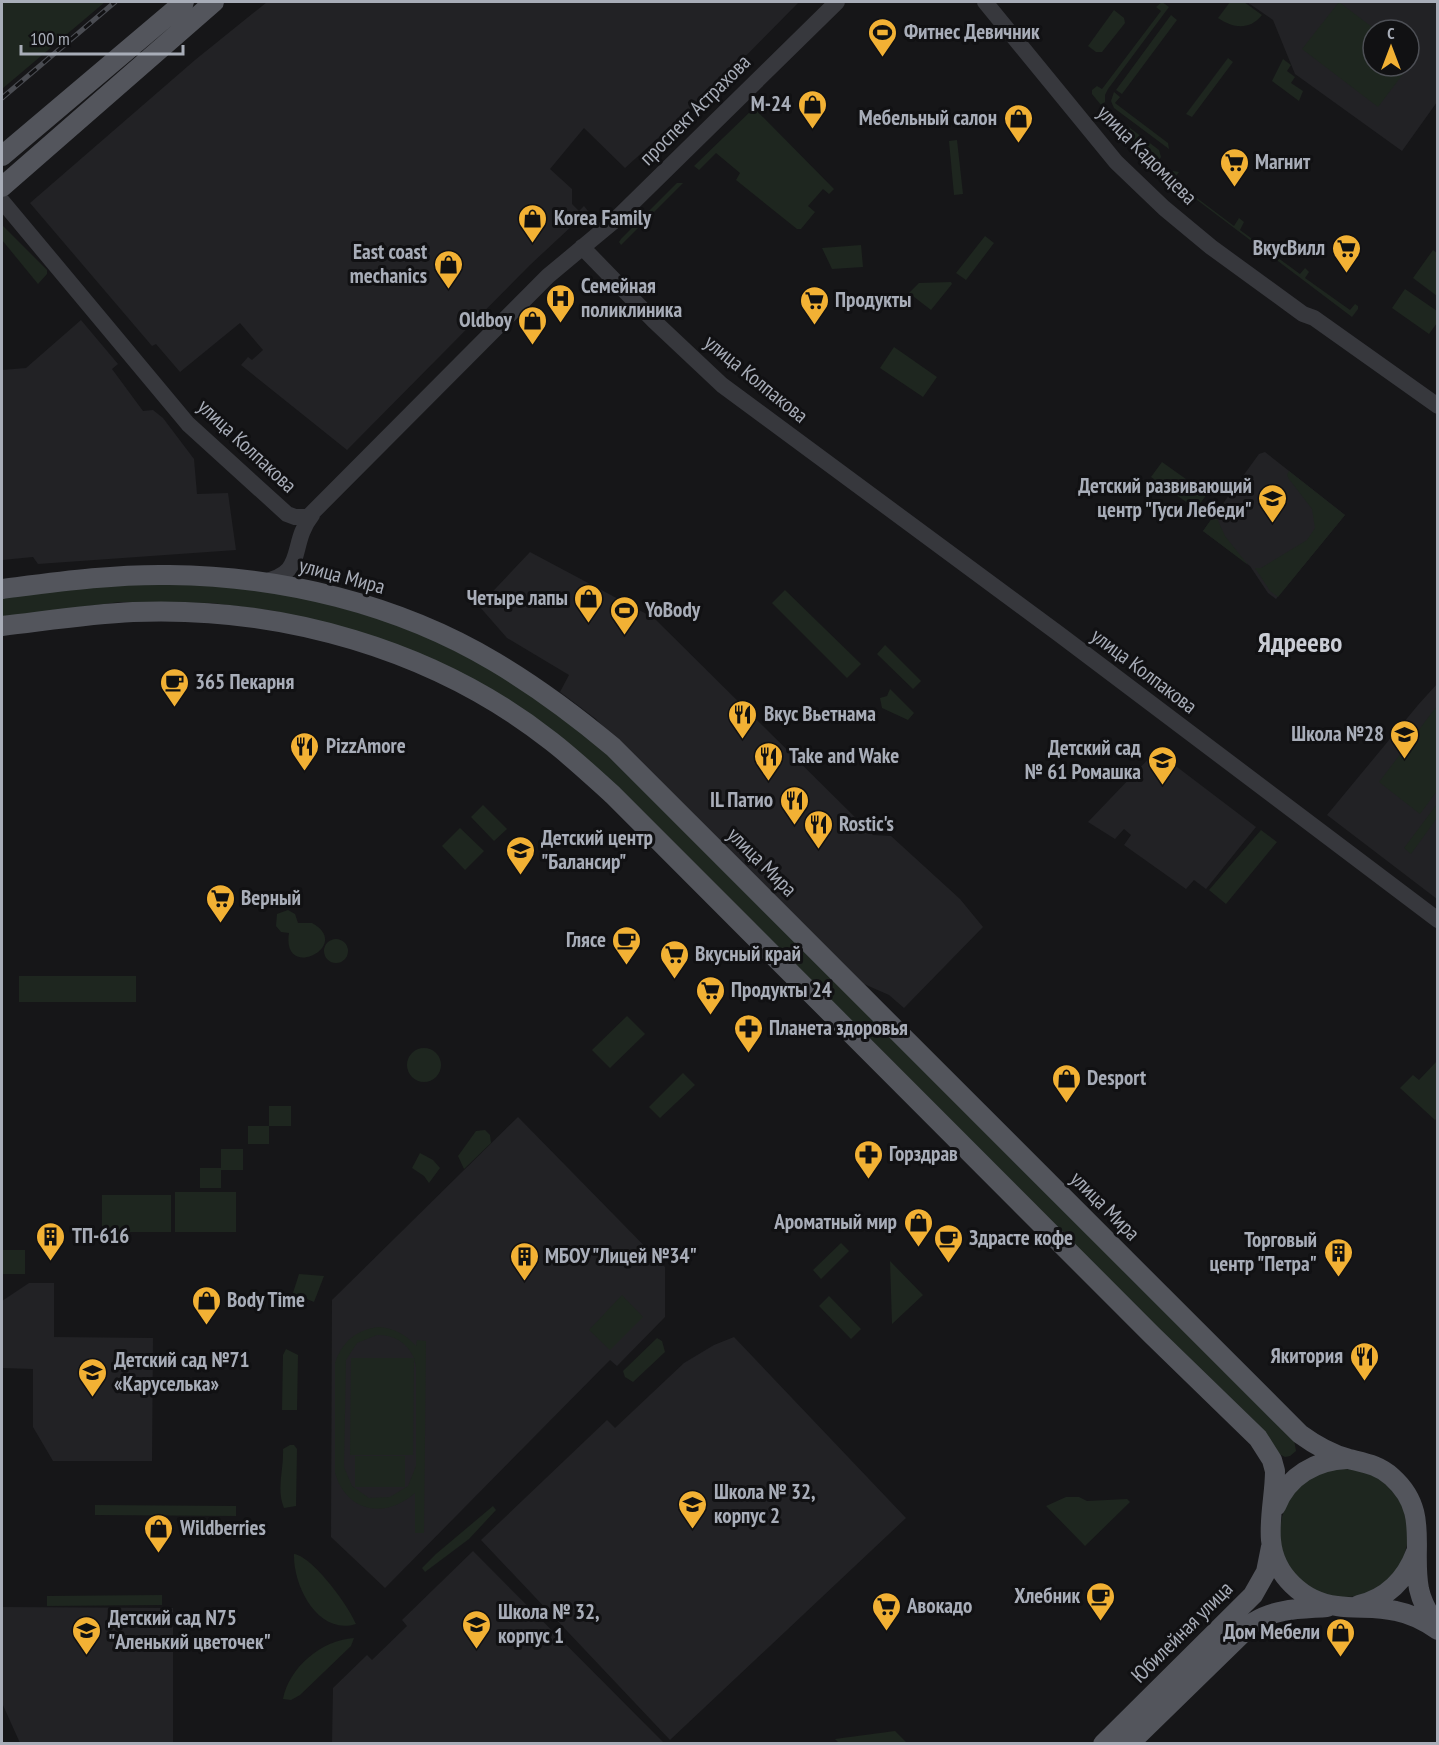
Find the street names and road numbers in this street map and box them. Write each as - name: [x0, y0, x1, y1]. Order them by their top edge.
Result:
- street label: проспект Астрахова: [633, 48, 756, 171]
- street label: улица Кадомцева: [1092, 99, 1203, 210]
- street label: улица Колпакова: [699, 329, 814, 429]
- street label: улица Колпакова: [192, 393, 303, 498]
- street label: улица Мира: [296, 551, 388, 600]
- street label: улица Колпакова: [1086, 622, 1203, 719]
- street label: улица Мира: [722, 821, 803, 902]
- street label: улица Мира: [1065, 1165, 1146, 1246]
- street label: Юбилейная улица: [1125, 1575, 1238, 1688]

